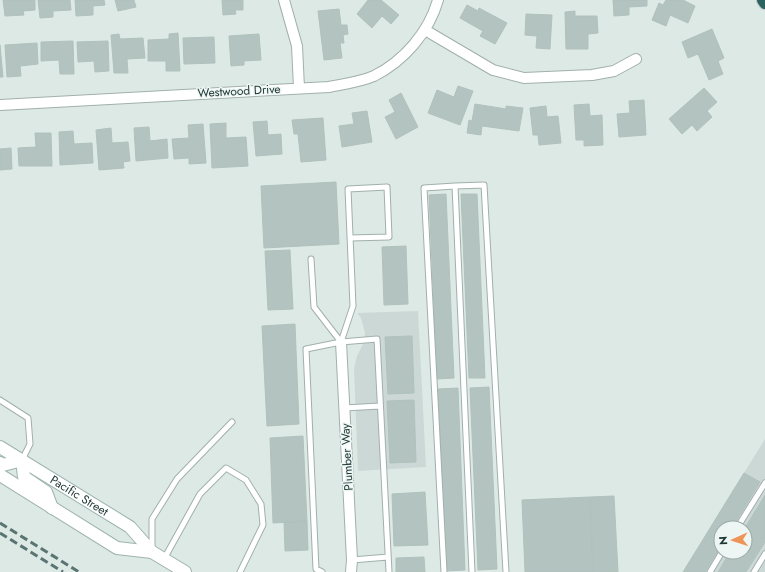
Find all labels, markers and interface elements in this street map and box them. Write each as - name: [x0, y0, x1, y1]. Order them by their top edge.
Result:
- street label: Westwood Drive: [197, 80, 281, 102]
- street label: Plumber Way: [336, 422, 358, 491]
- street label: Pacific Street: [47, 471, 112, 521]
- north arrow: [713, 520, 753, 560]
- text: N: [715, 536, 731, 545]

